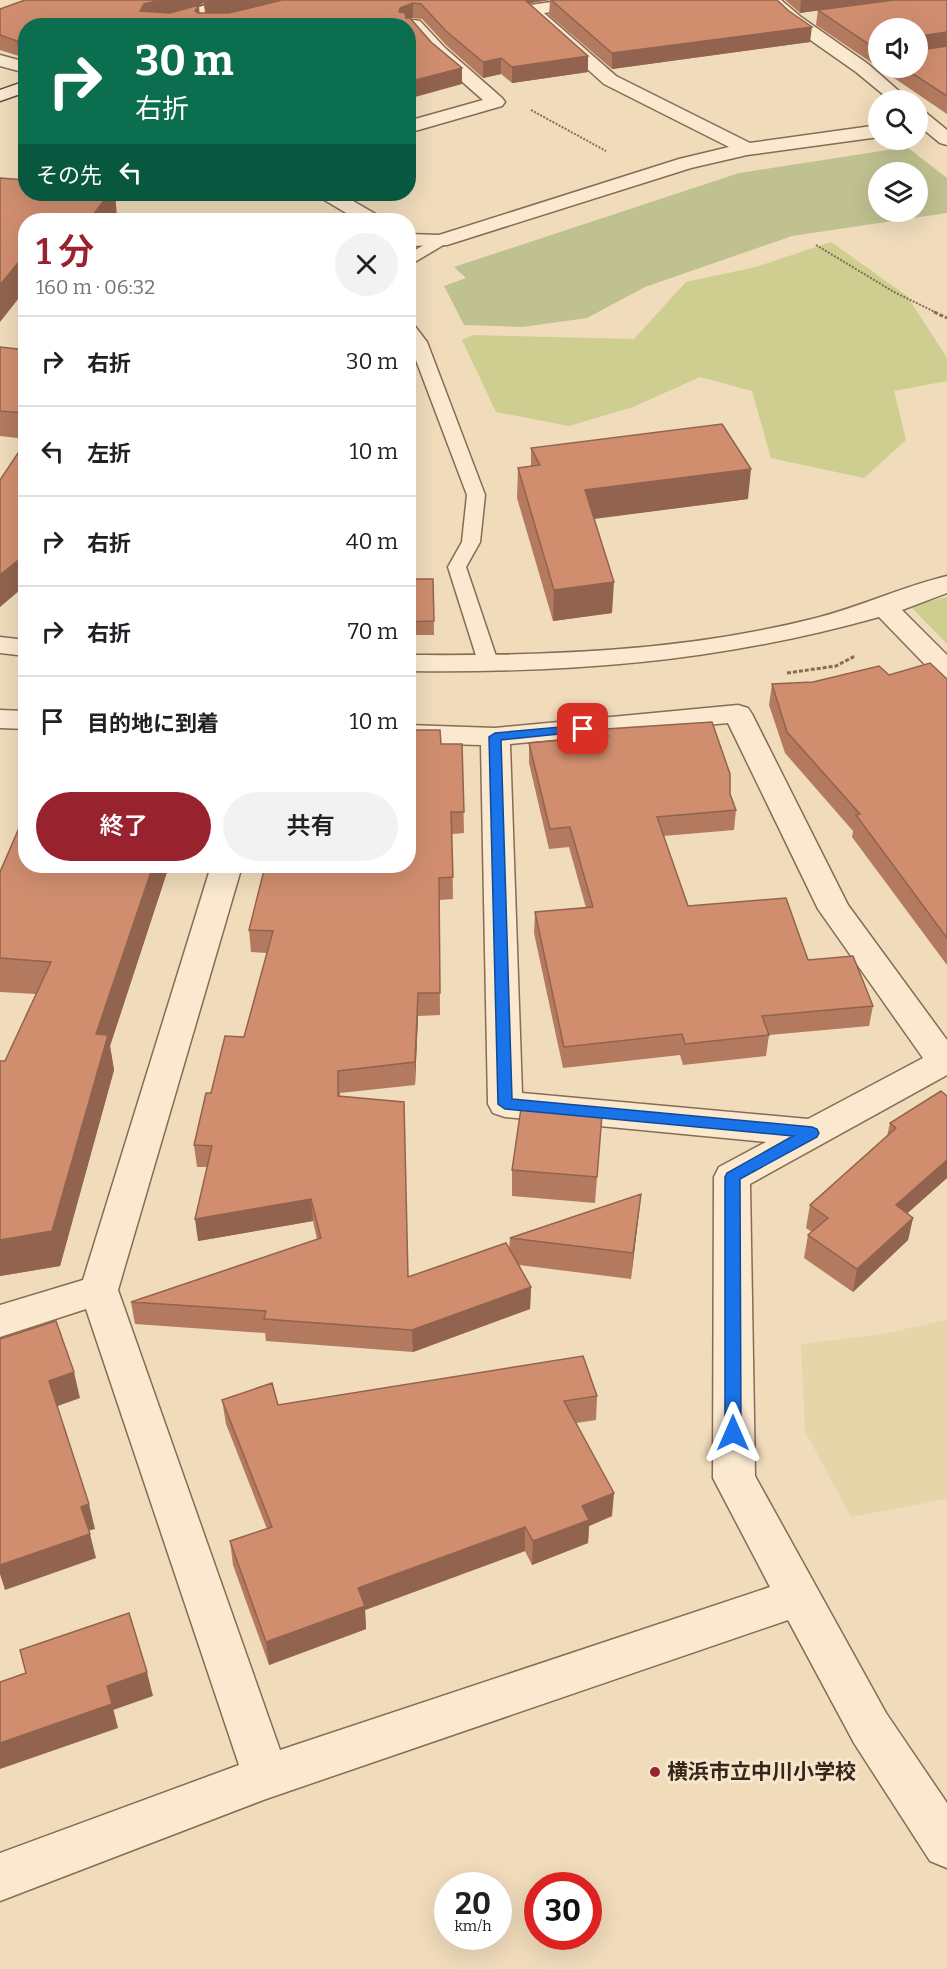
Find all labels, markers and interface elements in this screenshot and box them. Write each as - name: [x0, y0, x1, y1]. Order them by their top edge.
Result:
- map controls: [868, 18, 928, 222]
- button: sound: [868, 18, 928, 78]
- text: 30 m: [135, 36, 234, 86]
- icon: right: [36, 42, 114, 120]
- button: search: [868, 90, 928, 150]
- text: 右折: [135, 93, 189, 125]
- icon: left: [114, 156, 147, 189]
- text: その先: [36, 162, 102, 189]
- button: layers: [868, 162, 928, 222]
- text: 1 分: [36, 230, 94, 274]
- button: close: [335, 233, 398, 296]
- text: 160 m · 06:32: [36, 275, 155, 299]
- icon: right: [36, 345, 69, 378]
- text: 30 m: [346, 348, 398, 375]
- text: 右折: [87, 350, 131, 377]
- icon: left: [36, 435, 69, 468]
- text: 10 m: [350, 438, 398, 465]
- text: 左折: [87, 440, 131, 467]
- icon: right: [36, 525, 69, 558]
- text: 40 m: [346, 528, 398, 555]
- text: 右折: [87, 530, 131, 557]
- icon: right: [36, 615, 69, 648]
- text: 70 m: [348, 618, 398, 645]
- text: 右折: [87, 620, 131, 647]
- pin: [557, 703, 608, 754]
- icon: arrive: [36, 705, 69, 738]
- text: 10 m: [350, 708, 398, 735]
- text: 目的地に到着: [87, 710, 219, 737]
- icon: arrive: [566, 712, 599, 745]
- button: 終了: [36, 792, 211, 861]
- button: 共有: [223, 792, 398, 861]
- position arrow: [701, 1401, 765, 1465]
- place label: 横浜市立中川小学校: [667, 1759, 856, 1785]
- marker: 横浜市立中川小学校: [648, 1765, 662, 1779]
- speed limit sign: 30: [524, 1872, 602, 1950]
- text: 20: [455, 1886, 491, 1922]
- text: km/h: [454, 1917, 492, 1935]

